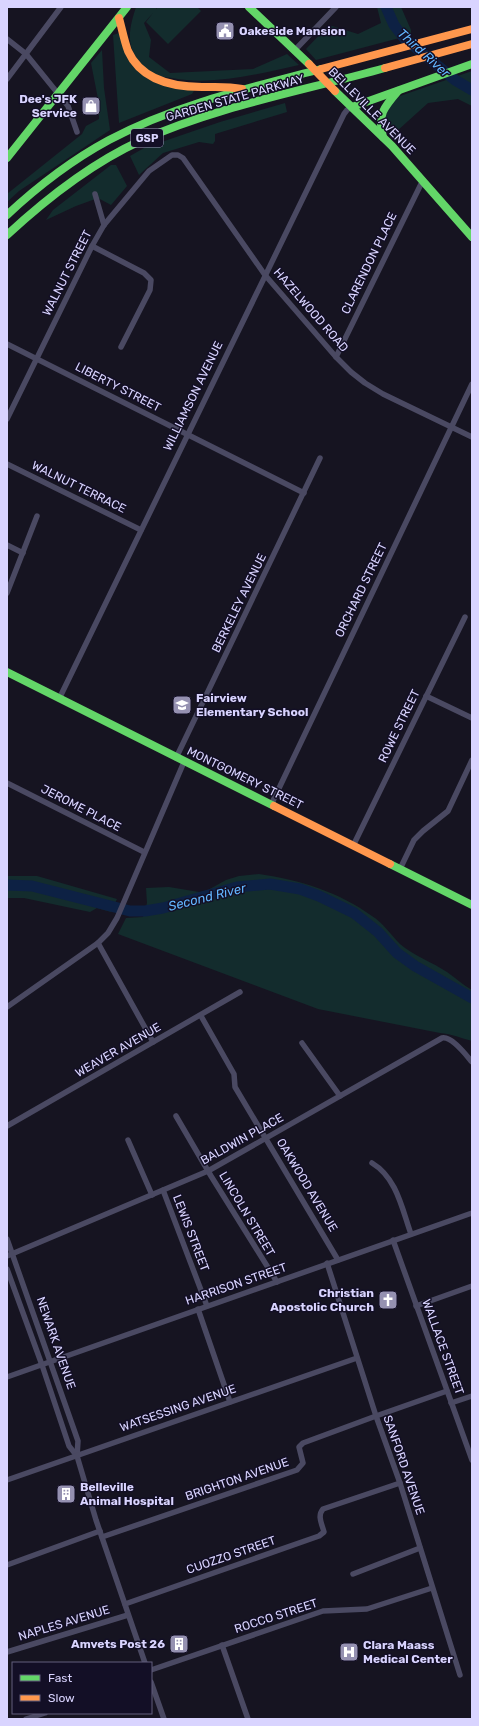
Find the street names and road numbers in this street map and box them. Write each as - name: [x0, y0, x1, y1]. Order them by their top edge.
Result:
- street label: BELLEVILLE AVENUE: [326, 65, 418, 157]
- street label: GARDEN STATE PARKWAY: [164, 71, 306, 124]
- road number: GSP: [131, 129, 163, 147]
- street label: CLARENDON PLACE: [338, 210, 400, 316]
- street label: WALNUT STREET: [39, 228, 95, 318]
- street label: HAZELWOOD ROAD: [271, 265, 351, 355]
- street label: WILLIAMSON AVENUE: [160, 339, 226, 453]
- street label: LIBERTY STREET: [73, 359, 163, 415]
- street label: WALNUT TERRACE: [30, 458, 128, 516]
- street label: ORCHARD STREET: [332, 540, 390, 639]
- street label: BERKELEY AVENUE: [209, 551, 269, 655]
- street label: ROWE STREET: [375, 687, 423, 765]
- street label: MONTGOMERY STREET: [185, 744, 305, 812]
- street label: JEROME PLACE: [39, 782, 123, 834]
- street label: WEAVER AVENUE: [73, 1020, 163, 1080]
- street label: BALDWIN PLACE: [198, 1110, 286, 1168]
- street label: OAKWOOD AVENUE: [274, 1136, 340, 1234]
- street label: LINCOLN STREET: [216, 1169, 278, 1259]
- street label: LEWIS STREET: [170, 1193, 212, 1273]
- street label: HARRISON STREET: [184, 1260, 289, 1308]
- street label: NEWARK AVENUE: [34, 1295, 78, 1391]
- street label: WALLACE STREET: [419, 1297, 467, 1397]
- street label: WATSESSING AVENUE: [118, 1382, 238, 1434]
- street label: SANFORD AVENUE: [380, 1413, 428, 1517]
- street label: BRIGHTON AVENUE: [183, 1455, 291, 1503]
- street label: CUOZZO STREET: [185, 1533, 278, 1577]
- street label: ROCCO STREET: [233, 1596, 319, 1636]
- street label: NAPLES AVENUE: [17, 1602, 111, 1644]

